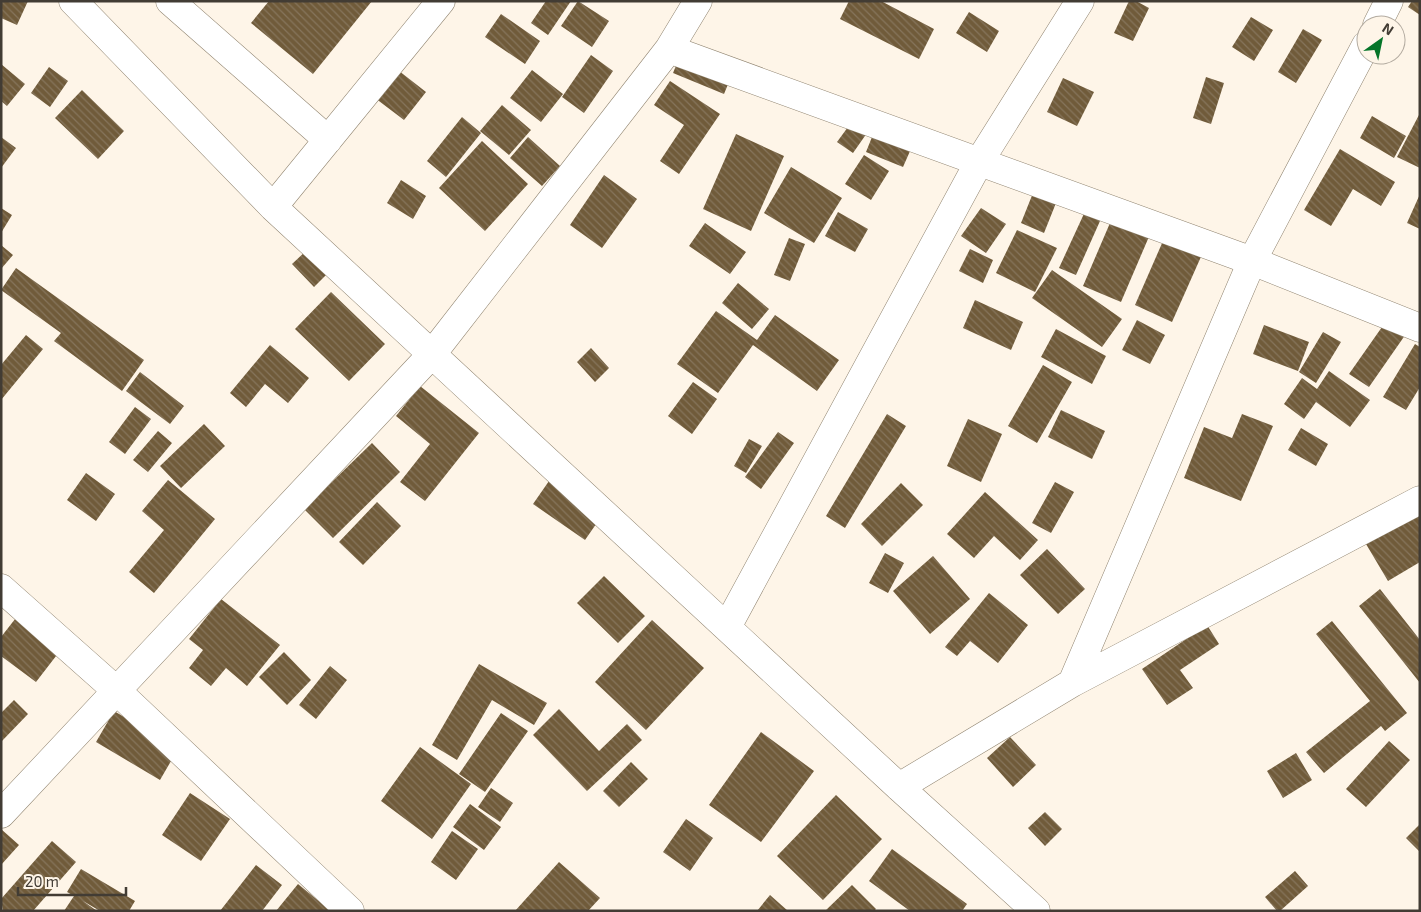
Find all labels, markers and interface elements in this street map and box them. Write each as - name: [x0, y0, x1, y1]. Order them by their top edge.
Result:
- north arrow: [1356, 15, 1406, 65]
- text: N: [1379, 19, 1397, 39]
- scale bar: [18, 864, 125, 896]
- text: 20 m: [25, 872, 59, 890]

